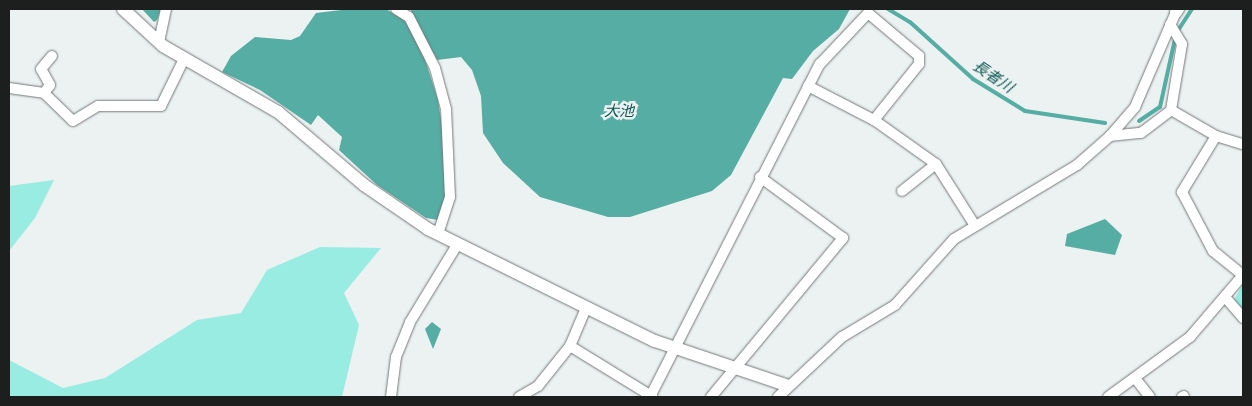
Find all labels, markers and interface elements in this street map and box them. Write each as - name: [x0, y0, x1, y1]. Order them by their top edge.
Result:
- water label: 長者川: [969, 57, 1017, 97]
- water label: 大池: [604, 103, 634, 121]

